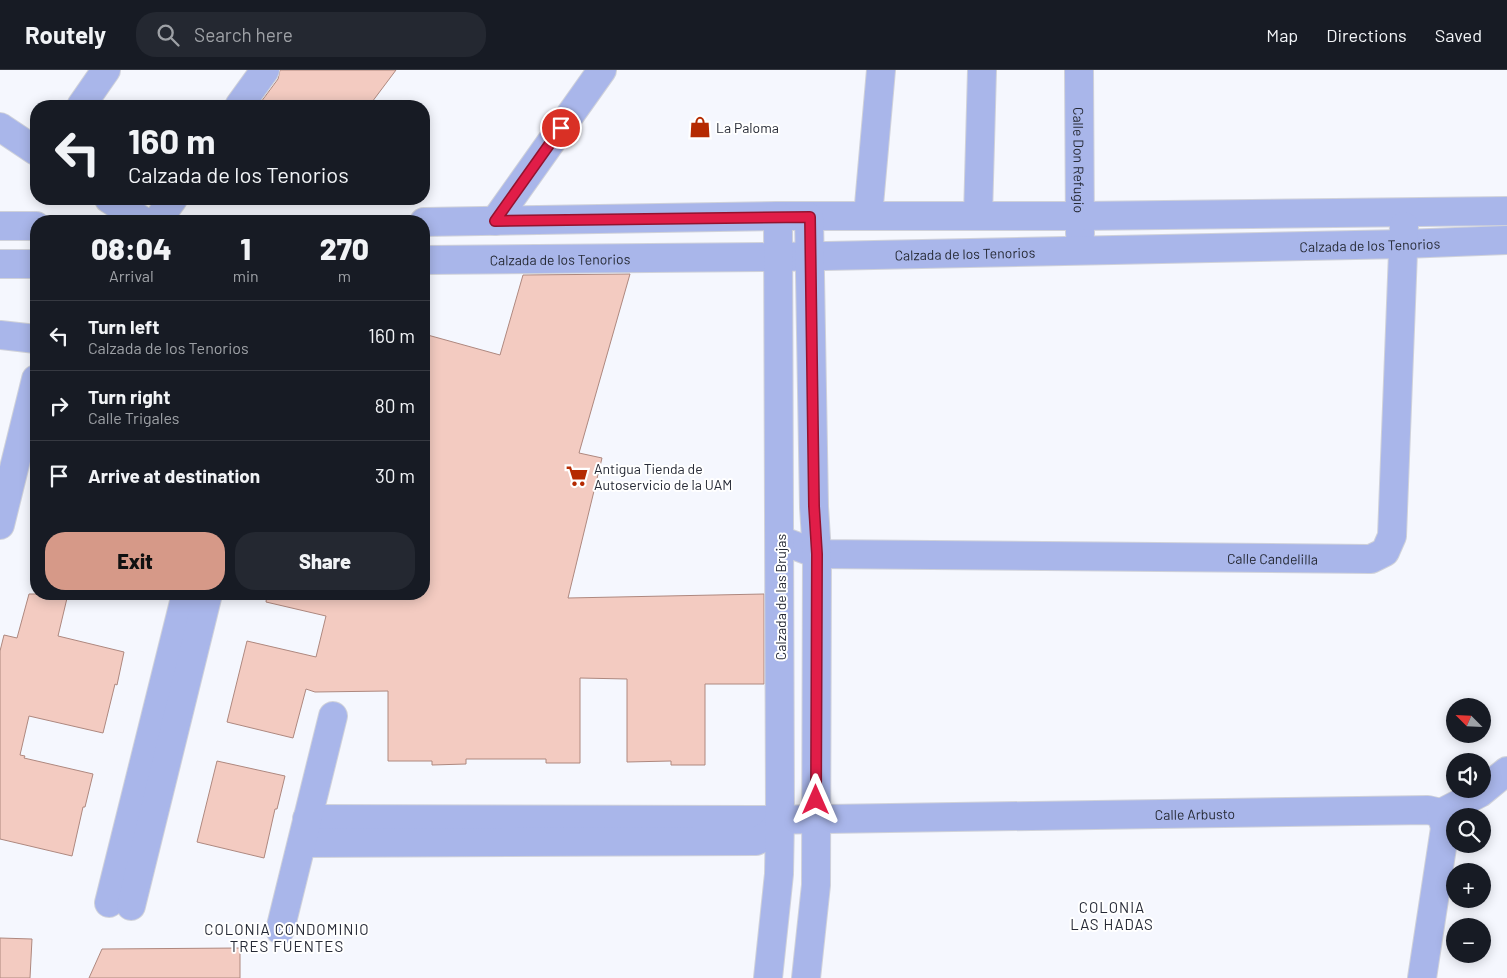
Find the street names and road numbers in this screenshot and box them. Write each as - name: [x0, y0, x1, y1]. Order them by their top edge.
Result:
- street label: Calle Don Refugio: [1071, 107, 1088, 213]
- street label: Calzada de los Tenorios: [1299, 234, 1441, 255]
- street label: Calzada de los Tenorios: [894, 243, 1036, 263]
- street label: Calzada de los Tenorios: [490, 250, 631, 268]
- street label: Calzada de las Brujas: [772, 534, 789, 660]
- street label: Calle Candelilla: [1227, 549, 1318, 567]
- street label: Calle Arbusto: [1155, 804, 1235, 823]

